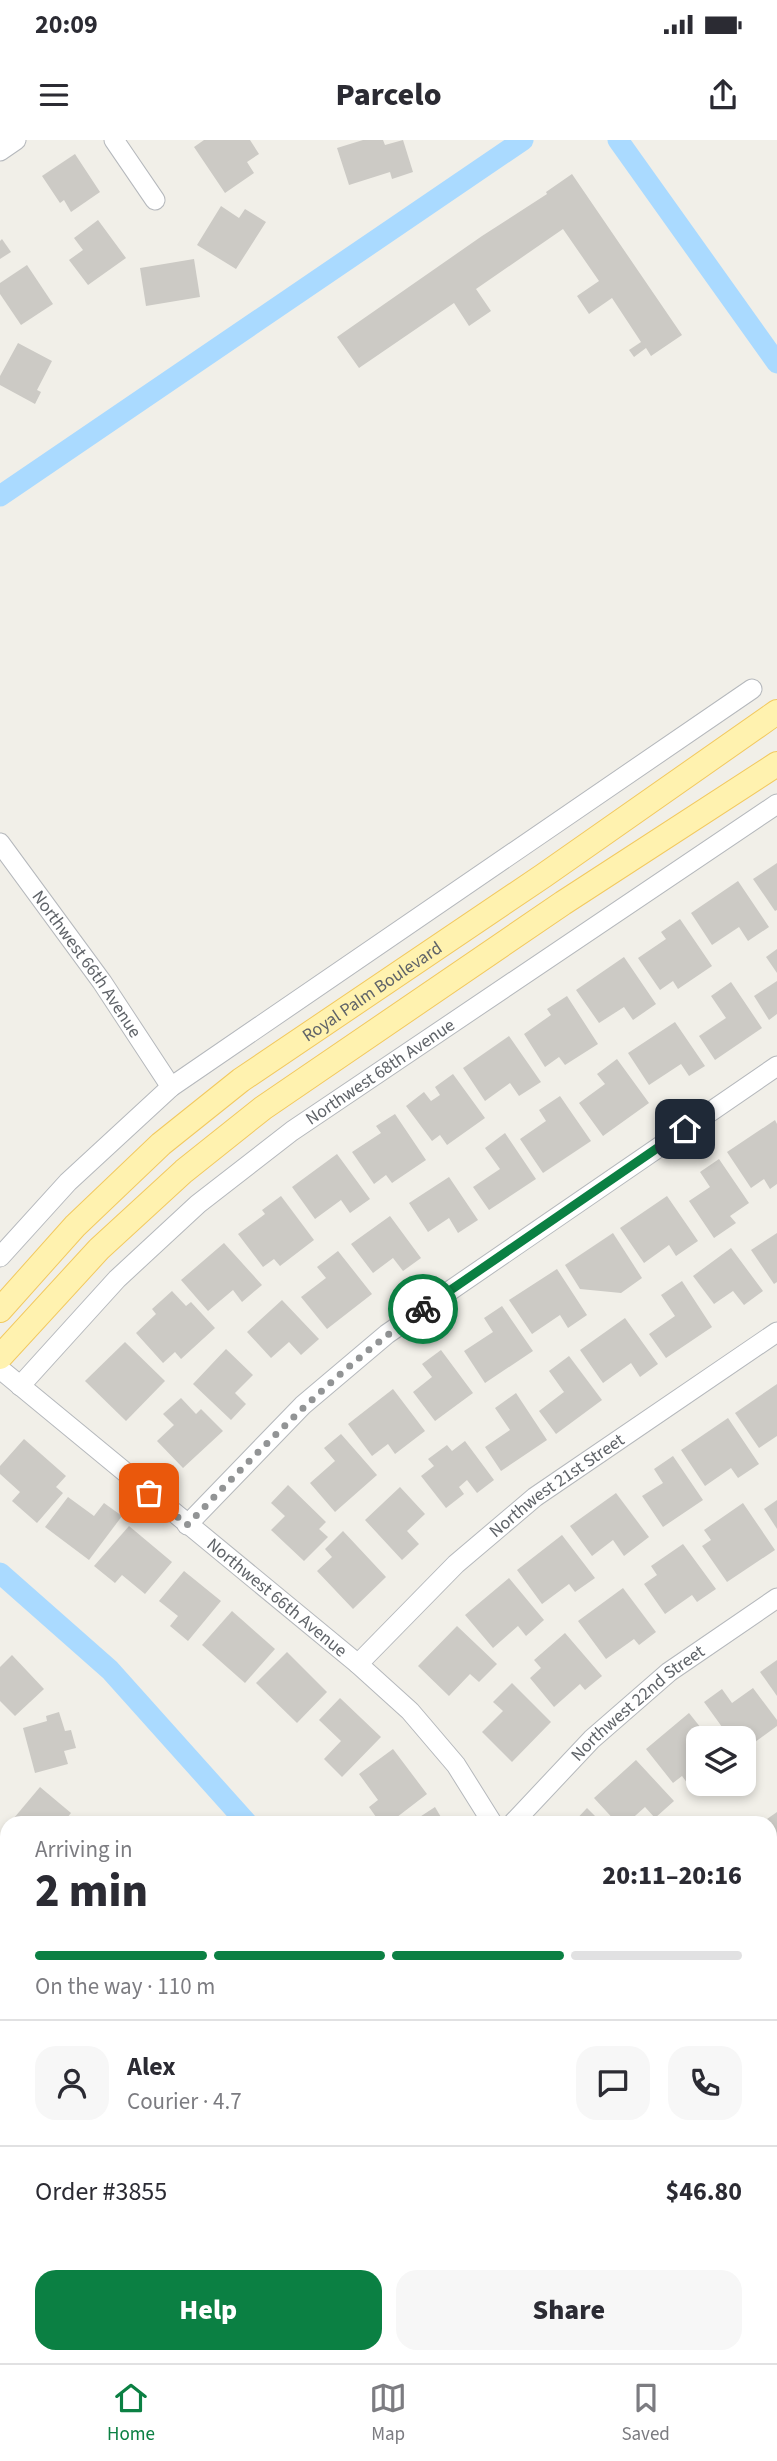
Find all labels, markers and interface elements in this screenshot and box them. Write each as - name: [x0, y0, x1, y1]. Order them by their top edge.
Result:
- text: 20:09: [35, 6, 98, 43]
- text: Parcelo: [335, 72, 442, 118]
- icon: menu: [35, 76, 73, 114]
- icon: share: [704, 76, 742, 114]
- street label: Northwest 66th Avenue: [26, 885, 147, 1043]
- street label: Royal Palm Boulevard: [297, 936, 447, 1048]
- street label: Northwest 68th Avenue: [301, 1013, 460, 1131]
- pin: [655, 1099, 715, 1159]
- icon: home: [666, 1110, 704, 1148]
- courier: [388, 1274, 458, 1344]
- icon: bike: [404, 1290, 442, 1328]
- street label: Northwest 21st Street: [484, 1428, 629, 1544]
- pin: [119, 1463, 179, 1523]
- icon: bag: [130, 1474, 168, 1512]
- street label: Northwest 66th Avenue: [201, 1532, 352, 1663]
- street label: Northwest 22nd Street: [565, 1639, 710, 1767]
- map controls: [686, 1726, 756, 1796]
- button: layers: [686, 1726, 756, 1796]
- text: Arriving in: [35, 1833, 133, 1866]
- text: 20:11–20:16: [602, 1857, 742, 1894]
- text: 2 min: [35, 1859, 148, 1924]
- text: On the way · 110 m: [35, 1970, 215, 2003]
- button: person: [35, 2046, 109, 2120]
- button: chat: [576, 2046, 650, 2120]
- button: phone: [668, 2046, 742, 2120]
- text: Alex: [127, 2048, 176, 2085]
- text: Courier · 4.7: [127, 2085, 242, 2118]
- text: Order #3855: [35, 2173, 167, 2210]
- text: $46.80: [666, 2173, 742, 2210]
- button: Help: [35, 2270, 382, 2350]
- button: Share: [396, 2270, 742, 2350]
- tab: Home: [107, 2379, 155, 2448]
- tab: Map: [369, 2379, 407, 2448]
- tab: Saved: [621, 2379, 670, 2448]

